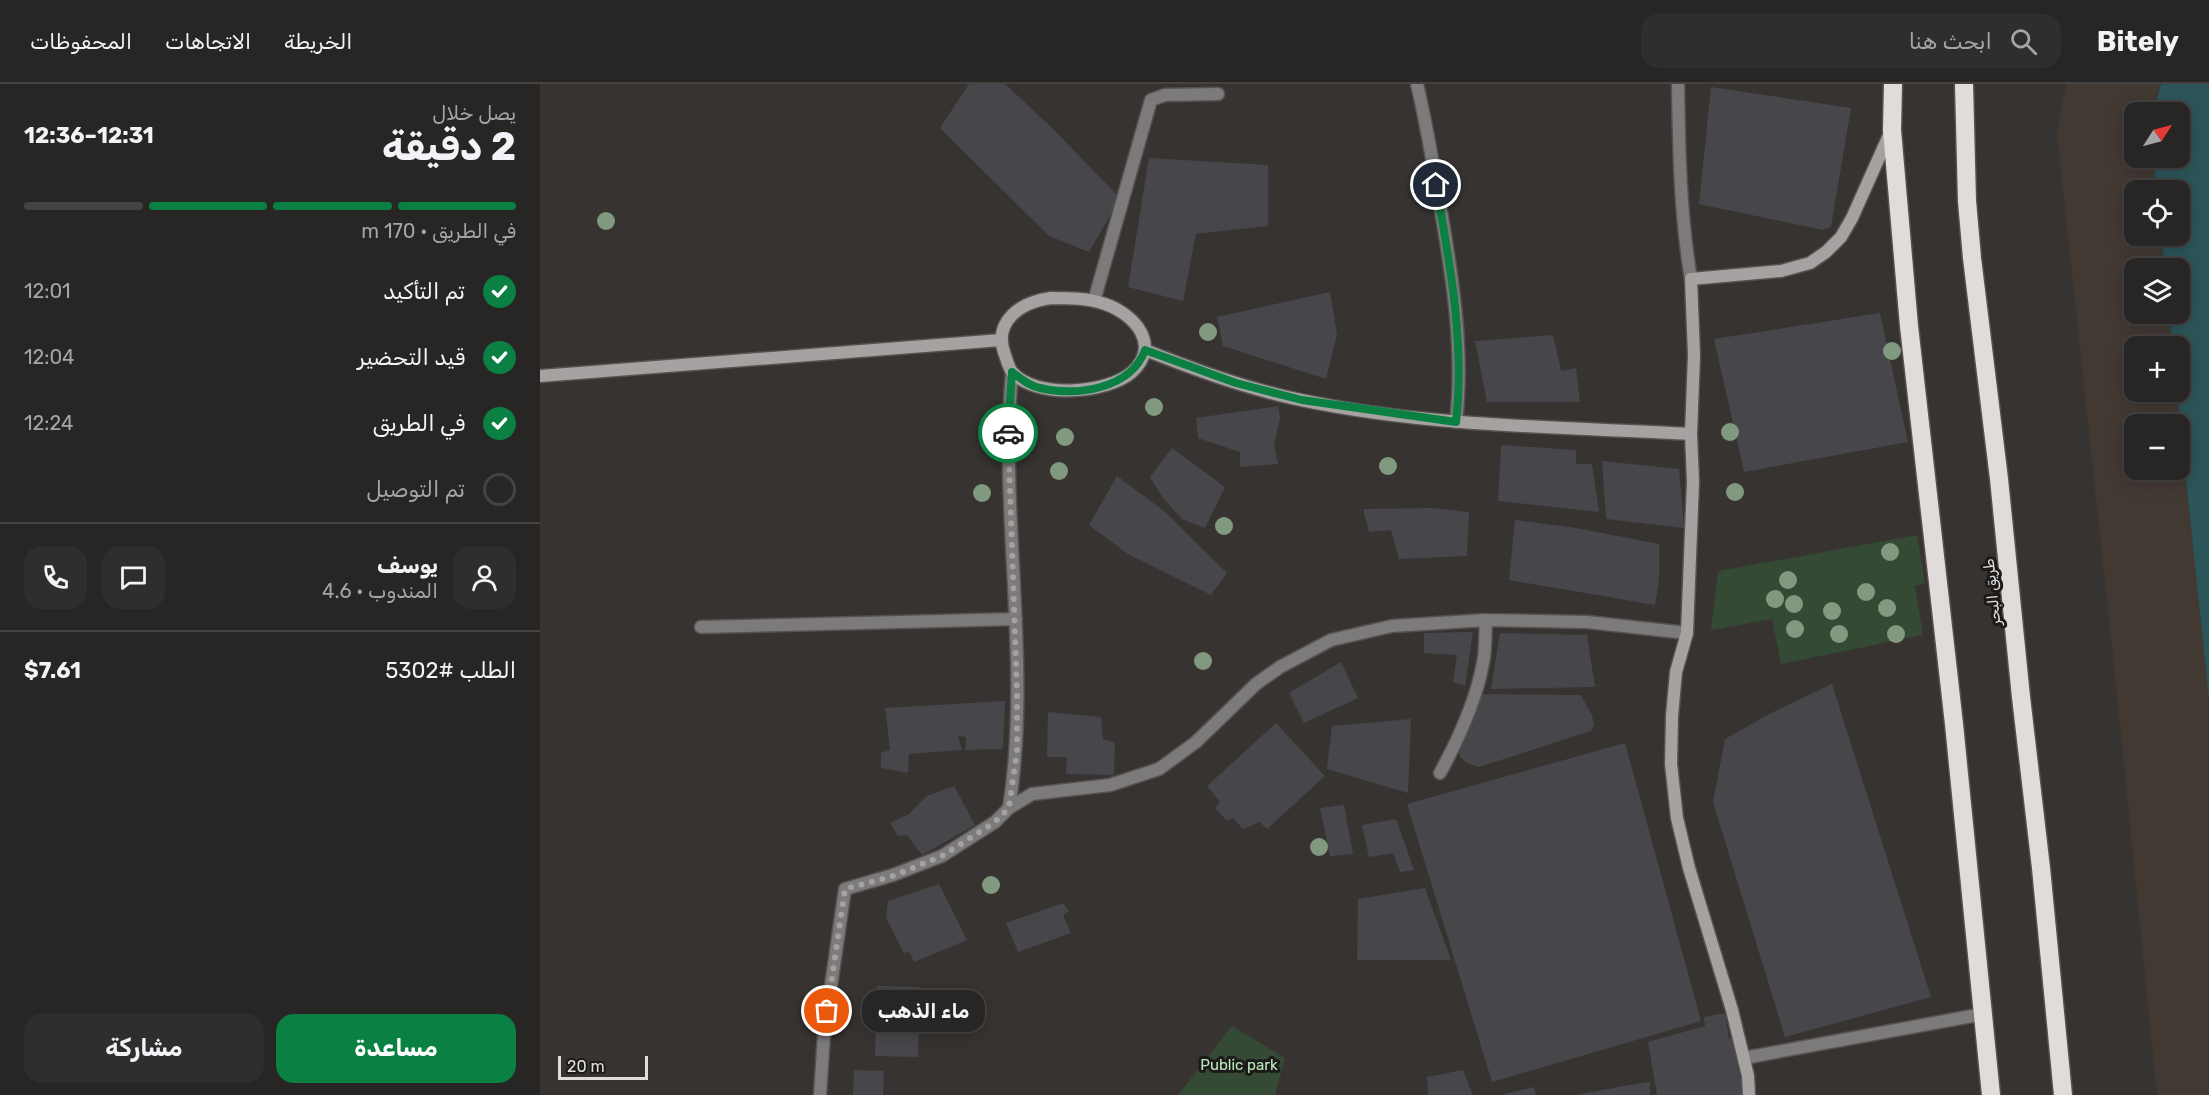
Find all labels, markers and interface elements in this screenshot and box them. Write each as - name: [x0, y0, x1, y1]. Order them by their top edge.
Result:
- search box: [1641, 14, 2061, 68]
- icon: search: [2007, 25, 2040, 58]
- text: Bitely: [2097, 25, 2179, 58]
- text: ابحث هنا: [1909, 28, 1992, 55]
- text: المحفوظات: [30, 29, 132, 54]
- text: الاتجاهات: [165, 29, 251, 54]
- text: الخريطة: [284, 29, 352, 54]
- text: يصل خلال: [432, 101, 516, 125]
- north arrow: [2124, 102, 2190, 168]
- map controls: [2124, 102, 2190, 480]
- text: 12:31–12:36: [24, 122, 154, 149]
- text: 2 دقيقة: [382, 124, 516, 170]
- pin: [1410, 159, 1461, 210]
- icon: home: [1419, 168, 1452, 201]
- button: locate: [2124, 180, 2190, 246]
- text: في الطريق · 170 m: [361, 219, 516, 243]
- button: layers: [2124, 258, 2190, 324]
- icon: check: [483, 275, 516, 308]
- text: تم التأكيد: [383, 278, 465, 305]
- text: 12:01: [24, 279, 71, 303]
- button: +: [2124, 336, 2190, 402]
- icon: check: [483, 341, 516, 374]
- text: قيد التحضير: [357, 344, 465, 371]
- text: 12:04: [24, 345, 75, 369]
- courier: [978, 403, 1038, 463]
- icon: check: [483, 407, 516, 440]
- text: في الطريق: [373, 410, 465, 437]
- text: 12:24: [24, 411, 73, 435]
- button: −: [2124, 414, 2190, 480]
- icon: car: [992, 417, 1025, 450]
- text: تم التوصيل: [366, 476, 465, 503]
- button: phone: [24, 546, 87, 609]
- button: chat: [102, 546, 165, 609]
- button: person: [453, 546, 516, 609]
- text: يوسف: [377, 552, 438, 579]
- street label: طريق البحر: [1980, 558, 2005, 627]
- text: المندوب · 4.6: [322, 579, 438, 603]
- text: $7.61: [24, 657, 81, 684]
- text: الطلب #5302: [385, 657, 516, 684]
- pin: [801, 985, 852, 1036]
- callout: ماء الذهب: [863, 990, 986, 1032]
- icon: bag: [810, 994, 843, 1027]
- text: ماء الذهب: [878, 999, 969, 1023]
- button: مشاركة: [24, 1014, 264, 1083]
- button: مساعدة: [276, 1014, 516, 1083]
- scale bar: [558, 1053, 648, 1080]
- park label: Public park: [1200, 1056, 1278, 1074]
- text: 20 m: [567, 1057, 605, 1076]

